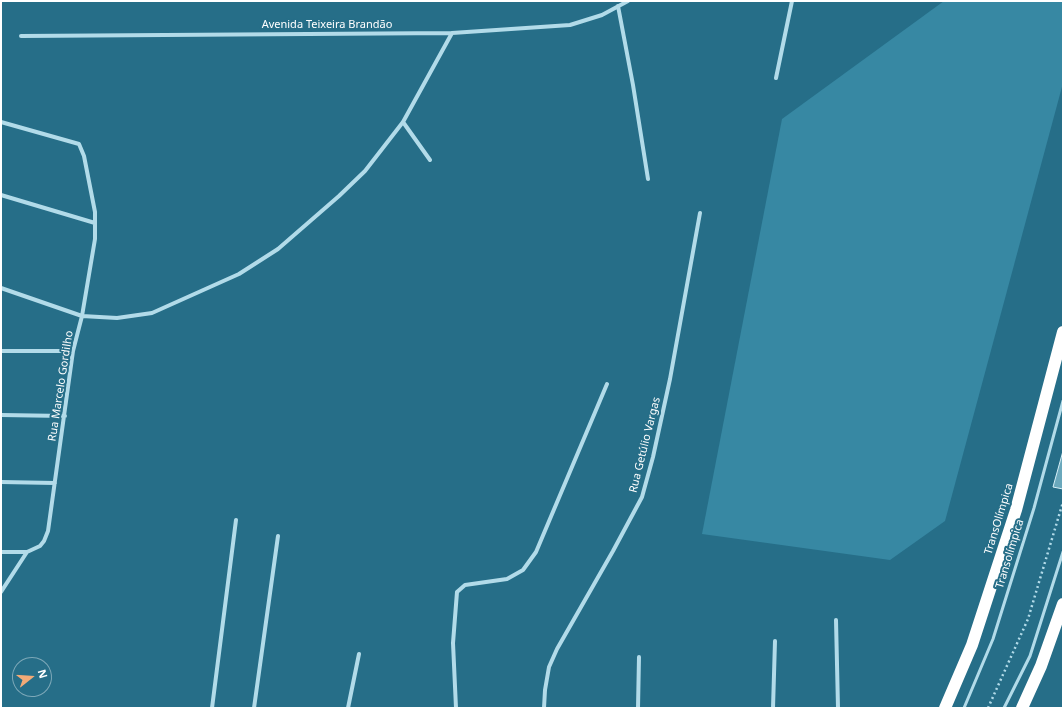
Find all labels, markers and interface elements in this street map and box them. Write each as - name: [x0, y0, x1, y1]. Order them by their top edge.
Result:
- street label: Avenida Teixeira Brandão: [262, 18, 392, 32]
- street label: Rua Marcelo Gordilho: [46, 330, 76, 442]
- street label: Rua Getúlio Vargas: [627, 396, 663, 494]
- street label: TransOlímpica: [982, 482, 1016, 556]
- street label: Transolímpica: [993, 518, 1027, 590]
- north arrow: [12, 657, 52, 697]
- text: N: [35, 667, 51, 680]

